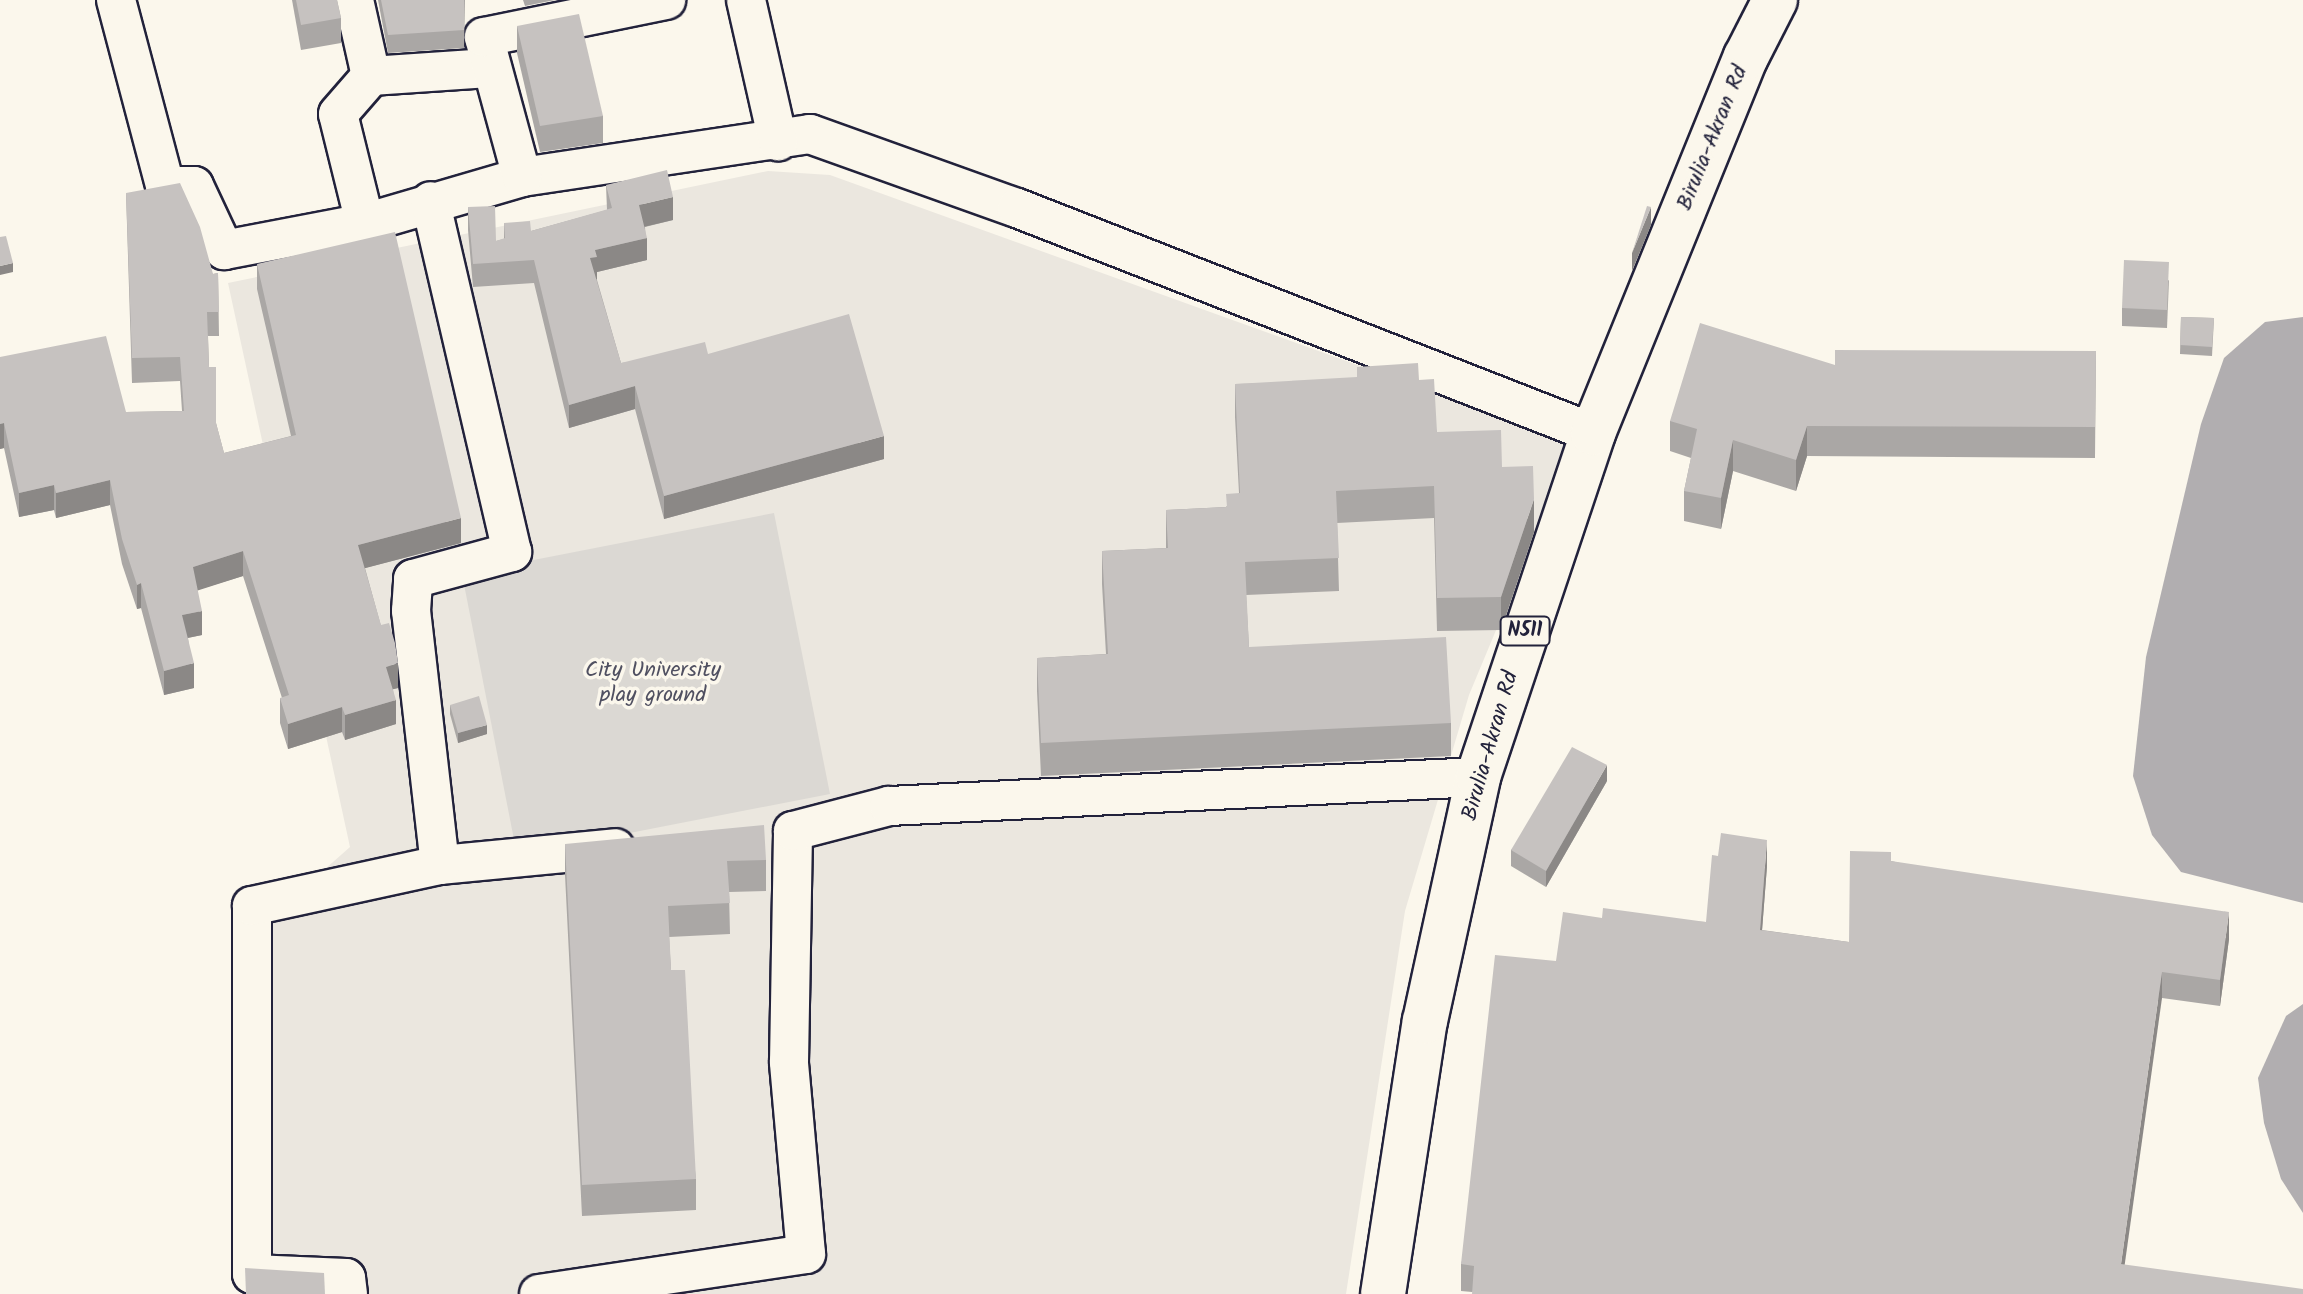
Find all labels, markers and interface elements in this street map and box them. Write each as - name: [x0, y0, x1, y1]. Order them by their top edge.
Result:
- street label: Birulia-Akran Rd: [1672, 62, 1754, 214]
- road number: N511: [1499, 615, 1551, 647]
- park label: City University play ground: [585, 657, 721, 708]
- street label: Birulia-Akran Rd: [1457, 668, 1525, 824]

